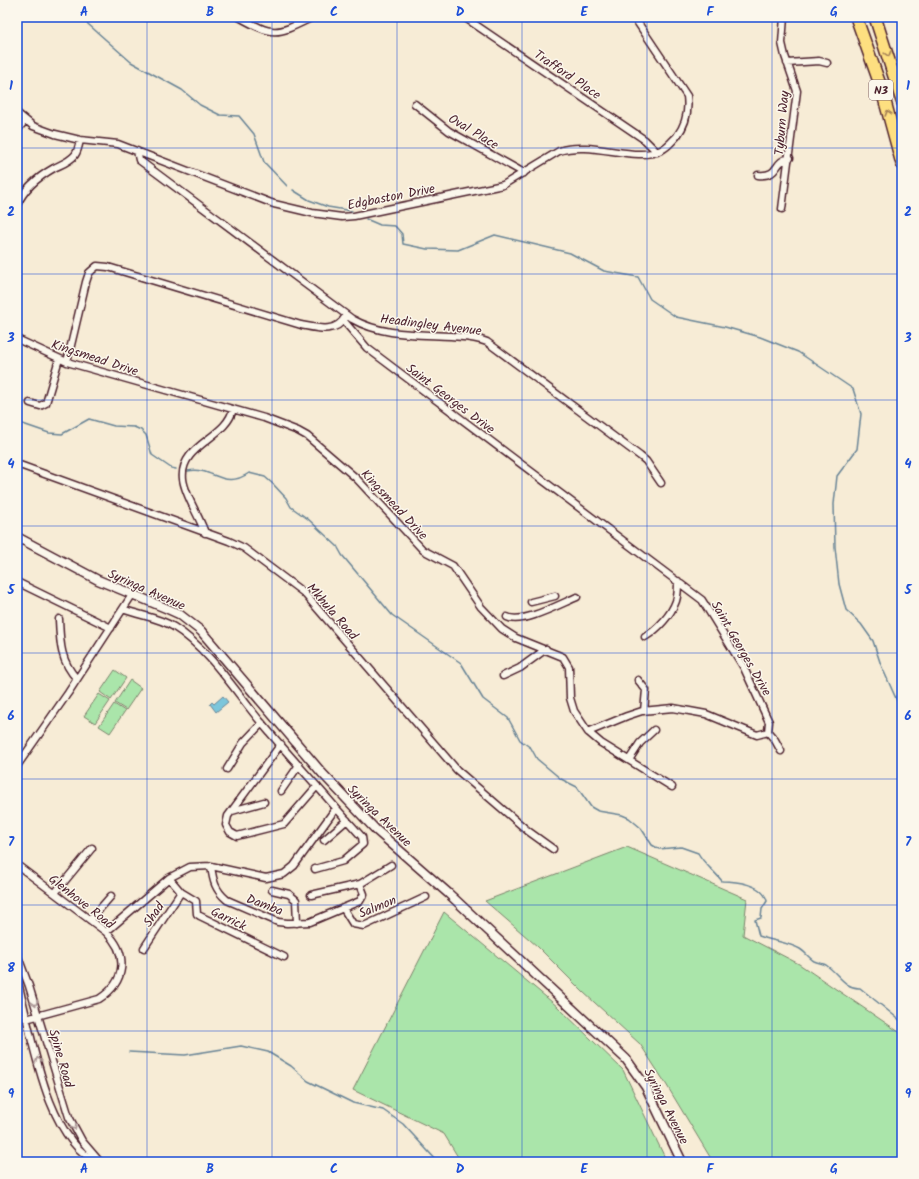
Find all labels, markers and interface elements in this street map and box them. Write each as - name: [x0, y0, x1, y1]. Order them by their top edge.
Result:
- text: A: [80, 2, 88, 23]
- text: B: [206, 2, 214, 23]
- text: C: [330, 2, 338, 23]
- text: D: [456, 2, 465, 23]
- text: E: [580, 2, 588, 23]
- text: F: [706, 2, 714, 23]
- text: G: [830, 2, 838, 23]
- street label: Trafford Place: [529, 45, 605, 106]
- one-way arrow: [883, 50, 892, 57]
- text: 1: [9, 76, 13, 97]
- text: 1: [906, 76, 910, 97]
- road number: N3: [869, 80, 893, 100]
- street label: Tyburn Way: [769, 89, 796, 156]
- street label: Oval Place: [444, 109, 503, 156]
- one-way arrow: [884, 110, 893, 117]
- street label: Edgbaston Drive: [346, 179, 437, 216]
- text: 2: [7, 202, 15, 223]
- text: 2: [904, 202, 912, 223]
- street label: Headingley Avenue: [379, 309, 483, 342]
- text: 3: [6, 328, 15, 349]
- text: 3: [903, 328, 912, 349]
- street label: Kingsmead Drive: [48, 334, 141, 382]
- street label: Saint Georges Drive: [401, 359, 499, 440]
- text: 4: [7, 454, 15, 475]
- text: 4: [904, 454, 912, 475]
- street label: Kingsmead Drive: [355, 465, 433, 545]
- street label: Syringa Avenue: [104, 564, 189, 617]
- street label: Mkhula Road: [301, 579, 363, 646]
- text: 5: [7, 580, 16, 601]
- text: 5: [904, 580, 913, 601]
- street label: Saint Georges Drive: [705, 597, 777, 701]
- text: 6: [7, 706, 15, 727]
- text: 6: [904, 706, 912, 727]
- street label: Syringa Avenue: [342, 780, 416, 853]
- text: 7: [8, 832, 15, 853]
- text: 7: [905, 832, 912, 853]
- street label: Glenhove Road: [43, 869, 119, 935]
- street label: Damba: [243, 889, 286, 922]
- street label: Salmon: [355, 890, 400, 924]
- street label: Shad: [138, 898, 171, 932]
- street label: Garrick: [207, 902, 251, 937]
- text: 8: [7, 958, 15, 979]
- text: 8: [904, 958, 912, 979]
- one-way arrow: [30, 1000, 39, 1007]
- street label: Spine Road: [42, 1027, 79, 1091]
- one-way arrow: [34, 1057, 43, 1064]
- street label: Syringa Avenue: [637, 1065, 694, 1149]
- text: 9: [8, 1084, 15, 1105]
- text: 9: [905, 1084, 912, 1105]
- one-way arrow: [69, 1123, 76, 1130]
- text: A: [80, 1159, 88, 1179]
- text: B: [206, 1159, 214, 1179]
- text: C: [330, 1159, 338, 1179]
- text: D: [456, 1159, 465, 1179]
- text: E: [580, 1159, 588, 1179]
- text: F: [706, 1159, 714, 1179]
- text: G: [830, 1159, 838, 1179]

